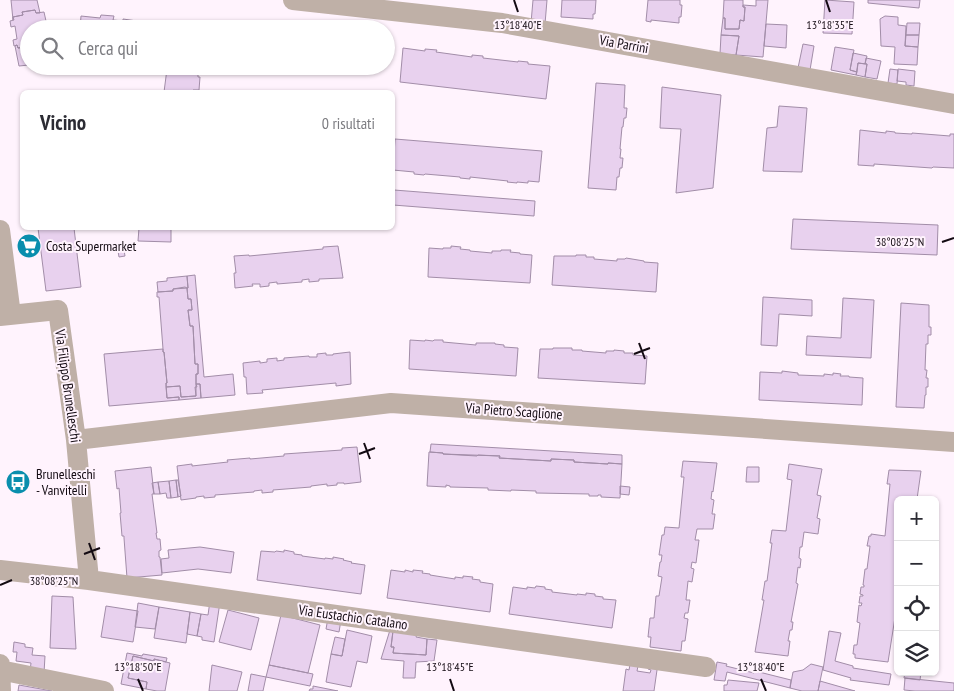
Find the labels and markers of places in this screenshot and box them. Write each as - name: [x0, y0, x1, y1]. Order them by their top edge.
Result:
- supermarket icon: Costa Supermarket: [16, 233, 42, 259]
- place label: Costa Supermarket: [46, 237, 137, 255]
- place label: Brunelleschi - Vanvitelli: [36, 465, 96, 499]
- bus stop icon: Brunelleschi - Vanvitelli: [5, 469, 31, 495]

